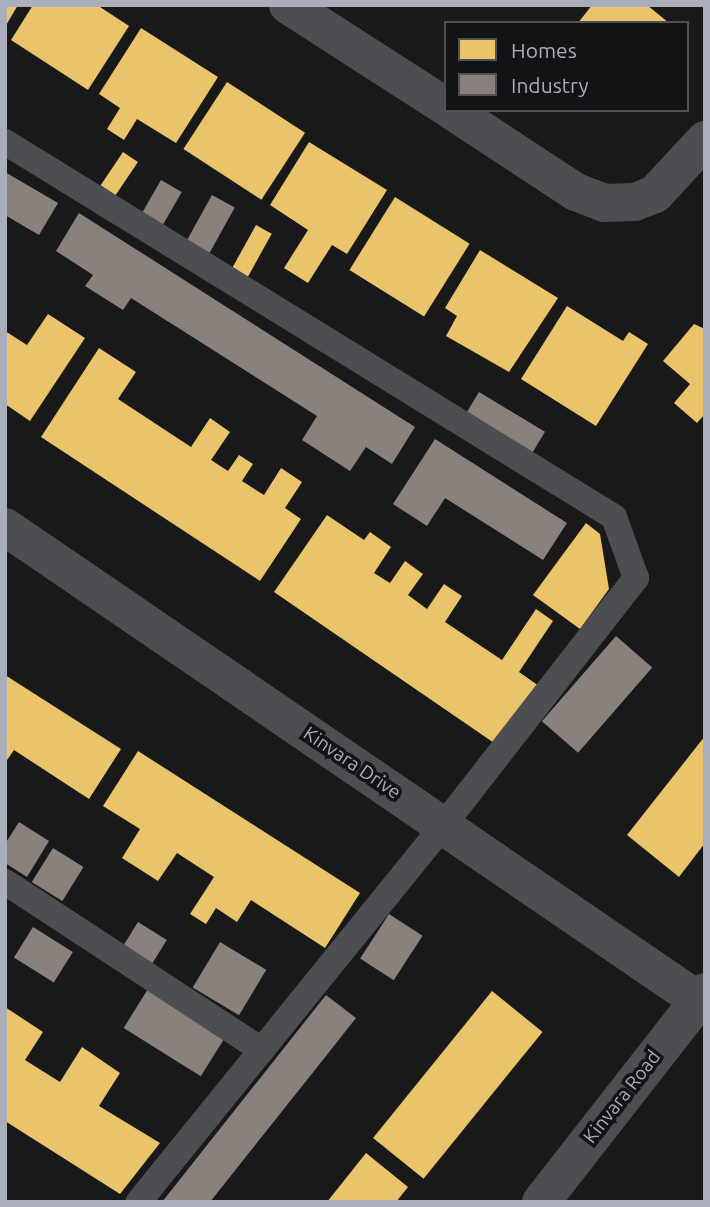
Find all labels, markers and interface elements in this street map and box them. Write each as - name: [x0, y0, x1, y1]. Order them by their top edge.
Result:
- legend: [444, 21, 689, 112]
- text: Homes: [511, 38, 577, 62]
- text: Industry: [511, 73, 589, 97]
- street label: Kinvara Drive: [299, 722, 405, 804]
- street label: Kinvara Road: [579, 1046, 665, 1148]

